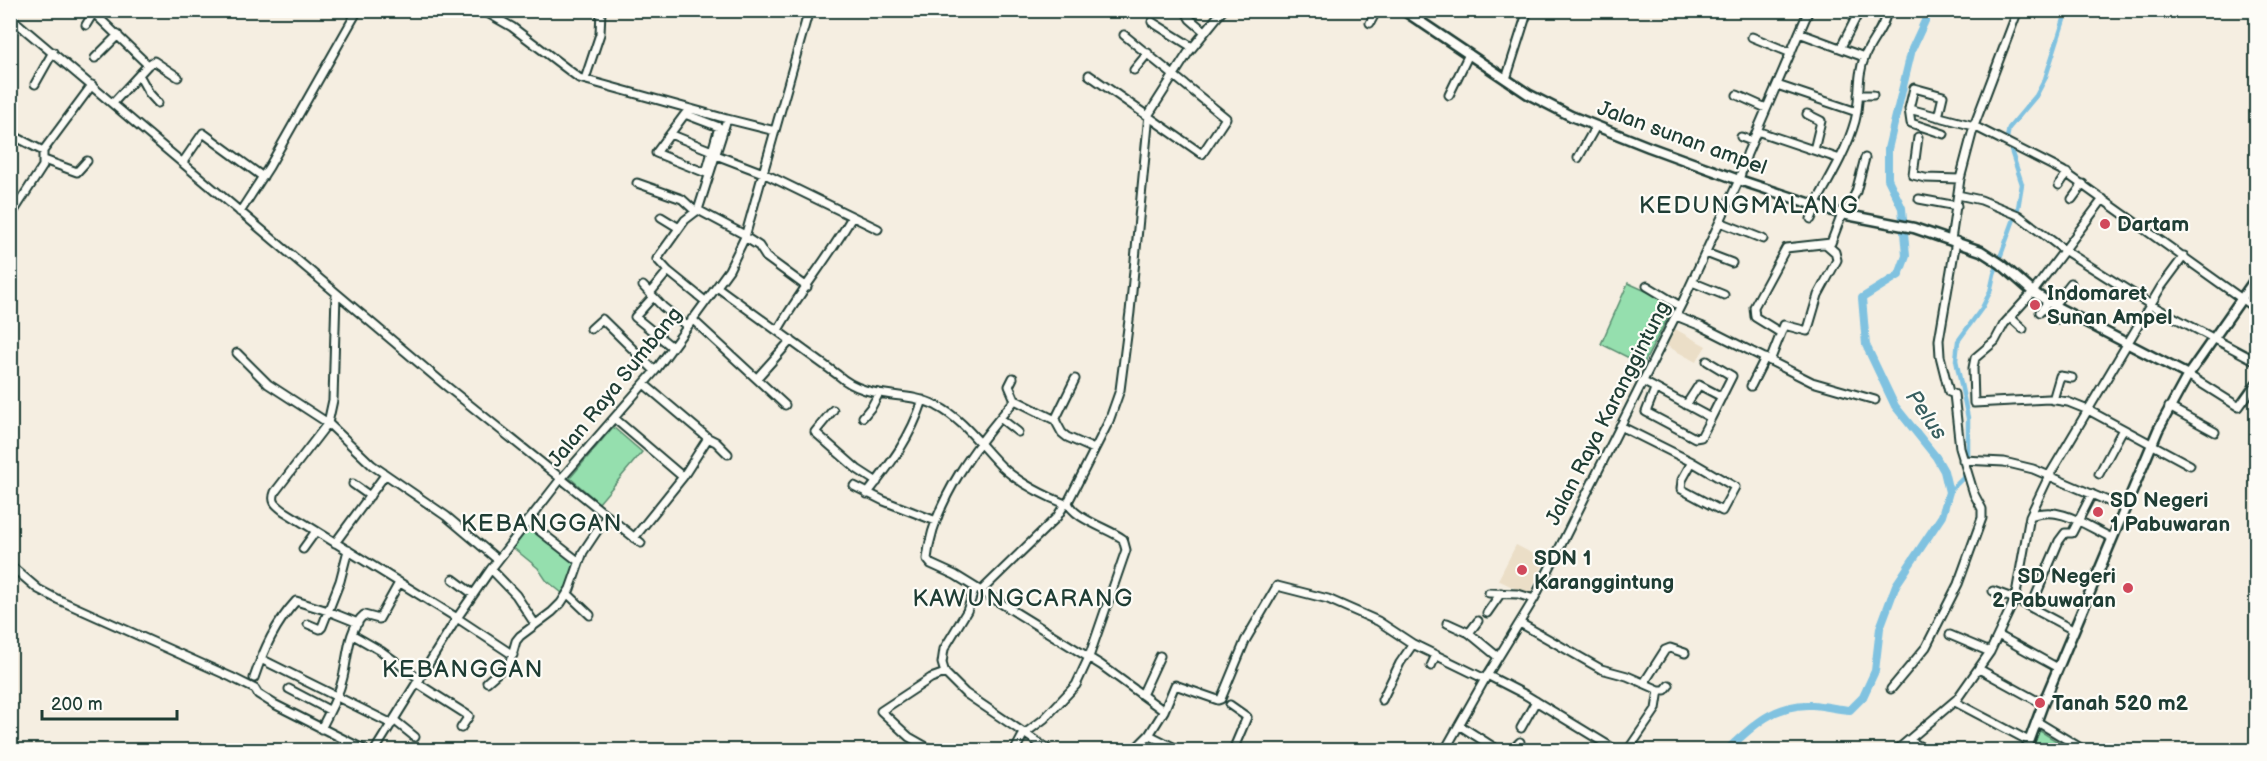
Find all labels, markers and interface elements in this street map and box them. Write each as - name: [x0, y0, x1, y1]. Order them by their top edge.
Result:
- street label: Jalan sunan ampel: [1594, 96, 1770, 180]
- district label: KEDUNGMALANG: [1639, 191, 1859, 220]
- place label: Dartam: [2117, 212, 2189, 237]
- marker: Dartam: [2098, 217, 2112, 231]
- place label: Indomaret Sunan Ampel: [2047, 281, 2172, 330]
- street label: Jalan Raya Karanggintung: [1540, 296, 1676, 530]
- marker: Indomaret Sunan Ampel: [2028, 298, 2042, 312]
- street label: Jalan Raya Sumbang: [543, 302, 687, 472]
- water label: Pelus: [1899, 385, 1953, 445]
- place label: SD Negeri 1 Pabuwaran: [2110, 488, 2230, 537]
- marker: SD Negeri 1 Pabuwaran: [2091, 505, 2105, 519]
- district label: KEBANGGAN: [461, 509, 623, 538]
- place label: SDN 1 Karanggintung: [1534, 546, 1674, 595]
- marker: SDN 1 Karanggintung: [1515, 563, 1529, 577]
- place label: SD Negeri 2 Pabuwaran: [1992, 564, 2116, 613]
- marker: SD Negeri 2 Pabuwaran: [2121, 581, 2135, 595]
- district label: KAWUNGCARANG: [912, 584, 1134, 613]
- district label: KEBANGGAN: [382, 655, 544, 684]
- scale bar: [42, 683, 177, 721]
- place label: Tanah 520 m2: [2052, 691, 2189, 716]
- text: 200 m: [51, 694, 103, 715]
- marker: Tanah 520 m2: [2033, 696, 2047, 710]

